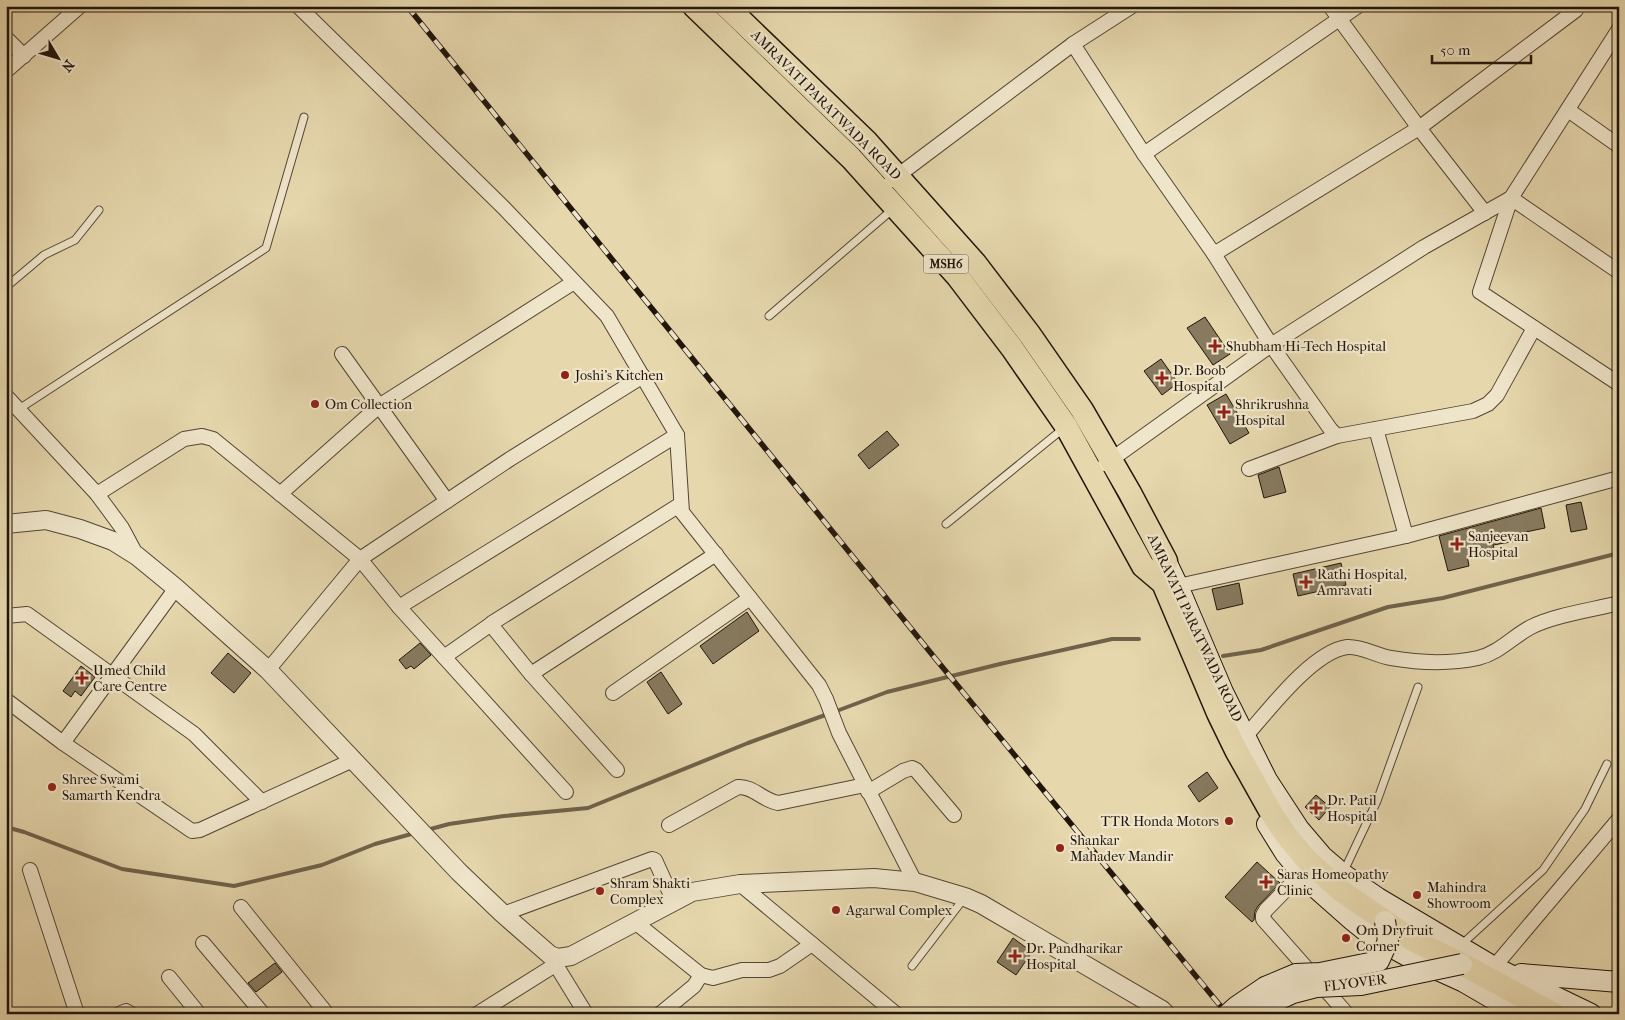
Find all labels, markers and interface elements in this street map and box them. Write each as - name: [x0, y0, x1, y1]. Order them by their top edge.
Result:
- street label: AMRAVATI PARATWADA ROAD: [747, 26, 905, 184]
- north arrow: [32, 32, 82, 82]
- scale bar: [1432, 32, 1531, 64]
- text: 50 m: [1440, 41, 1471, 59]
- text: N: [58, 56, 78, 75]
- road number: MSH6: [924, 254, 968, 274]
- place label: Shubham Hi-Tech Hospital: [1226, 338, 1386, 355]
- marker: Shubham Hi-Tech Hospital: [1208, 339, 1222, 353]
- place label: Dr. Boob Hospital: [1173, 362, 1226, 395]
- place label: Joshi's Kitchen: [574, 367, 663, 384]
- marker: Joshi's Kitchen: [559, 369, 571, 381]
- marker: Dr. Boob Hospital: [1155, 371, 1169, 385]
- place label: Om Collection: [325, 396, 412, 413]
- place label: Shrikrushna Hospital: [1235, 396, 1309, 429]
- marker: Om Collection: [309, 398, 321, 410]
- marker: Shrikrushna Hospital: [1217, 405, 1231, 419]
- place label: Sanjeevan Hospital: [1468, 528, 1529, 561]
- street label: AMRAVATI PARATWADA ROAD: [1143, 530, 1246, 725]
- marker: Sanjeevan Hospital: [1450, 537, 1464, 551]
- place label: Rathi Hospital, Amravati: [1316, 566, 1407, 599]
- marker: Rathi Hospital, Amravati: [1299, 575, 1313, 589]
- place label: Umed Child Care Centre: [93, 662, 167, 695]
- marker: Umed Child Care Centre: [75, 671, 89, 685]
- place label: Shree Swami Samarth Kendra: [62, 771, 161, 804]
- marker: Shree Swami Samarth Kendra: [46, 781, 58, 793]
- place label: Dr. Patil Hospital: [1327, 792, 1377, 825]
- marker: Dr. Patil Hospital: [1309, 801, 1323, 815]
- place label: TTR Honda Motors: [1101, 813, 1219, 830]
- marker: TTR Honda Motors: [1223, 815, 1235, 827]
- place label: Shankar Mahadev Mandir: [1070, 832, 1173, 865]
- marker: Shankar Mahadev Mandir: [1054, 842, 1066, 854]
- place label: Saras Homeopathy Clinic: [1277, 866, 1389, 899]
- place label: Shram Shakti Complex: [610, 875, 690, 908]
- marker: Saras Homeopathy Clinic: [1259, 875, 1273, 889]
- place label: Mahindra Showroom: [1427, 879, 1491, 912]
- marker: Shram Shakti Complex: [594, 885, 606, 897]
- marker: Mahindra Showroom: [1411, 889, 1423, 901]
- place label: Agarwal Complex: [845, 902, 953, 919]
- marker: Agarwal Complex: [830, 904, 842, 916]
- place label: Om Dryfruit Corner: [1356, 922, 1433, 955]
- marker: Om Dryfruit Corner: [1340, 932, 1352, 944]
- place label: Dr. Pandharikar Hospital: [1026, 940, 1122, 973]
- marker: Dr. Pandharikar Hospital: [1008, 949, 1022, 963]
- street label: FLYOVER: [1323, 971, 1388, 995]

